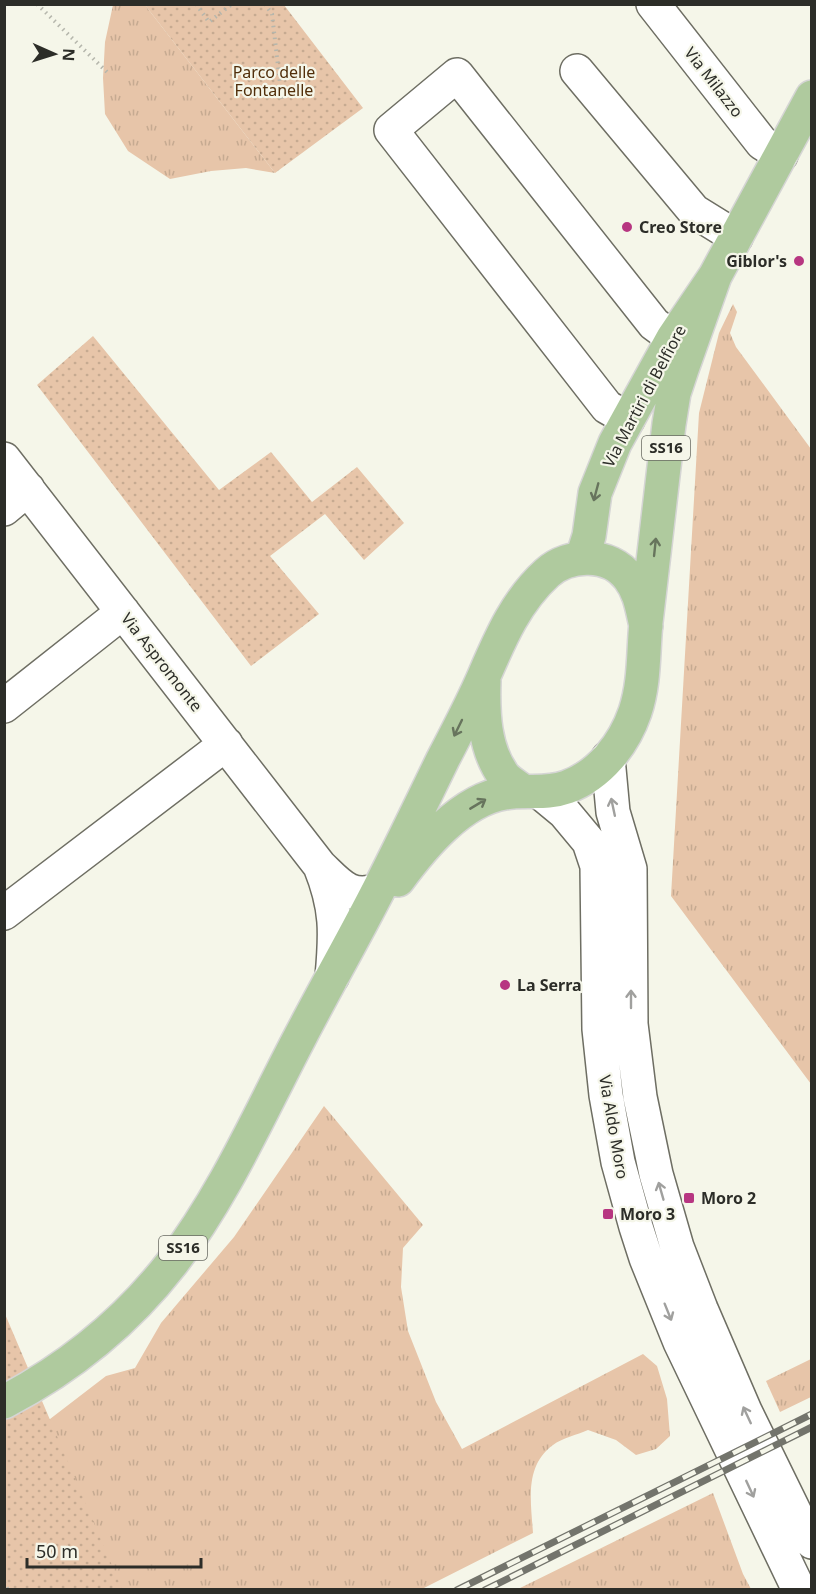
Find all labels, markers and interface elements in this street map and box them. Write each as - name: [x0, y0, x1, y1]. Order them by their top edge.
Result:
- north arrow: [24, 24, 84, 84]
- street label: Via Milazzo: [680, 42, 748, 122]
- text: N: [58, 48, 80, 62]
- park label: Parco delle Fontanelle: [233, 61, 315, 101]
- place label: Creo Store: [639, 216, 722, 238]
- marker: Creo Store: [620, 220, 634, 234]
- place label: Giblor's: [726, 250, 787, 272]
- marker: Giblor's: [792, 254, 806, 268]
- street label: Via Martiri di Belfiore: [597, 321, 691, 471]
- road number: SS16: [642, 436, 690, 460]
- one-way arrow: [590, 482, 602, 501]
- one-way arrow: [650, 538, 661, 558]
- street label: Via Aspromonte: [116, 608, 208, 716]
- one-way arrow: [452, 719, 464, 737]
- one-way arrow: [469, 797, 486, 809]
- one-way arrow: [607, 797, 618, 817]
- place label: La Serra: [517, 974, 582, 996]
- marker: La Serra: [498, 978, 512, 992]
- one-way arrow: [625, 990, 637, 1010]
- street label: Via Aldo Moro: [594, 1073, 634, 1181]
- one-way arrow: [655, 1182, 666, 1201]
- place label: Moro 2: [701, 1187, 756, 1209]
- marker: Moro 2: [682, 1191, 696, 1205]
- place label: Moro 3: [620, 1203, 675, 1225]
- marker: Moro 3: [601, 1207, 615, 1221]
- road number: SS16: [159, 1236, 207, 1260]
- one-way arrow: [663, 1302, 674, 1320]
- one-way arrow: [741, 1406, 753, 1424]
- one-way arrow: [745, 1479, 757, 1497]
- scale bar: [27, 1531, 201, 1569]
- text: 50 m: [36, 1539, 78, 1563]

